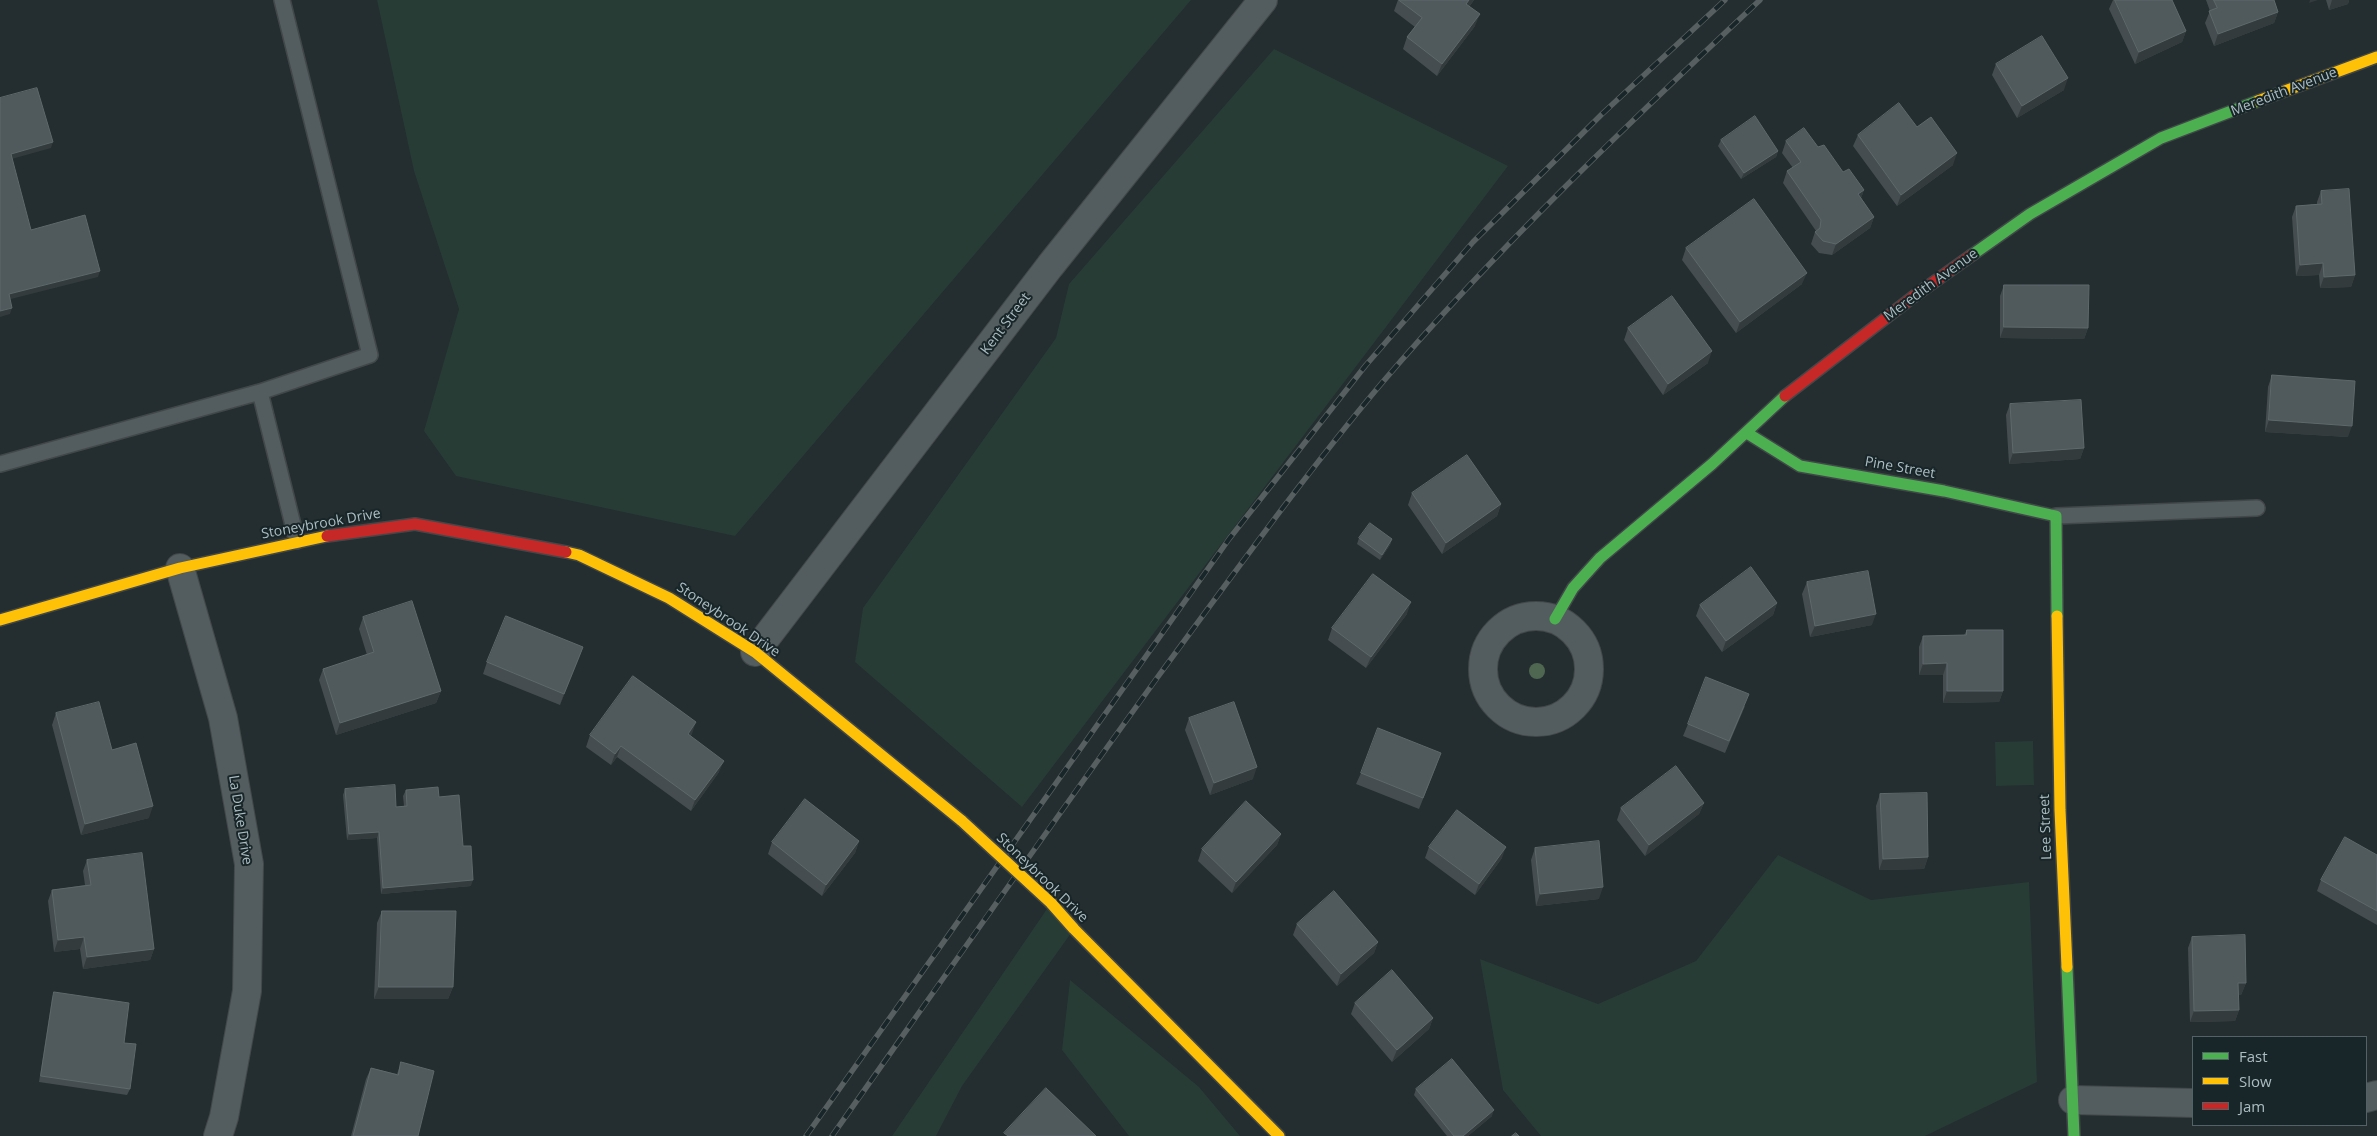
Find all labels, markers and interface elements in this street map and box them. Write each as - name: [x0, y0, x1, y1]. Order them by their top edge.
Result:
- street label: Meredith Avenue: [2229, 64, 2339, 120]
- street label: Meredith Avenue: [1881, 245, 1981, 325]
- street label: Kent Street: [977, 290, 1035, 358]
- street label: Pine Street: [1864, 454, 1936, 482]
- street label: Stoneybrook Drive: [260, 505, 382, 543]
- street label: Stoneybrook Drive: [673, 579, 783, 661]
- street label: La Duke Drive: [225, 774, 255, 866]
- street label: Lee Street: [2036, 794, 2056, 860]
- street label: Stoneybrook Drive: [993, 830, 1091, 926]
- legend: [2192, 1036, 2367, 1126]
- text: Fast: [2239, 1046, 2268, 1066]
- text: Slow: [2239, 1071, 2272, 1091]
- text: Jam: [2239, 1096, 2265, 1116]

